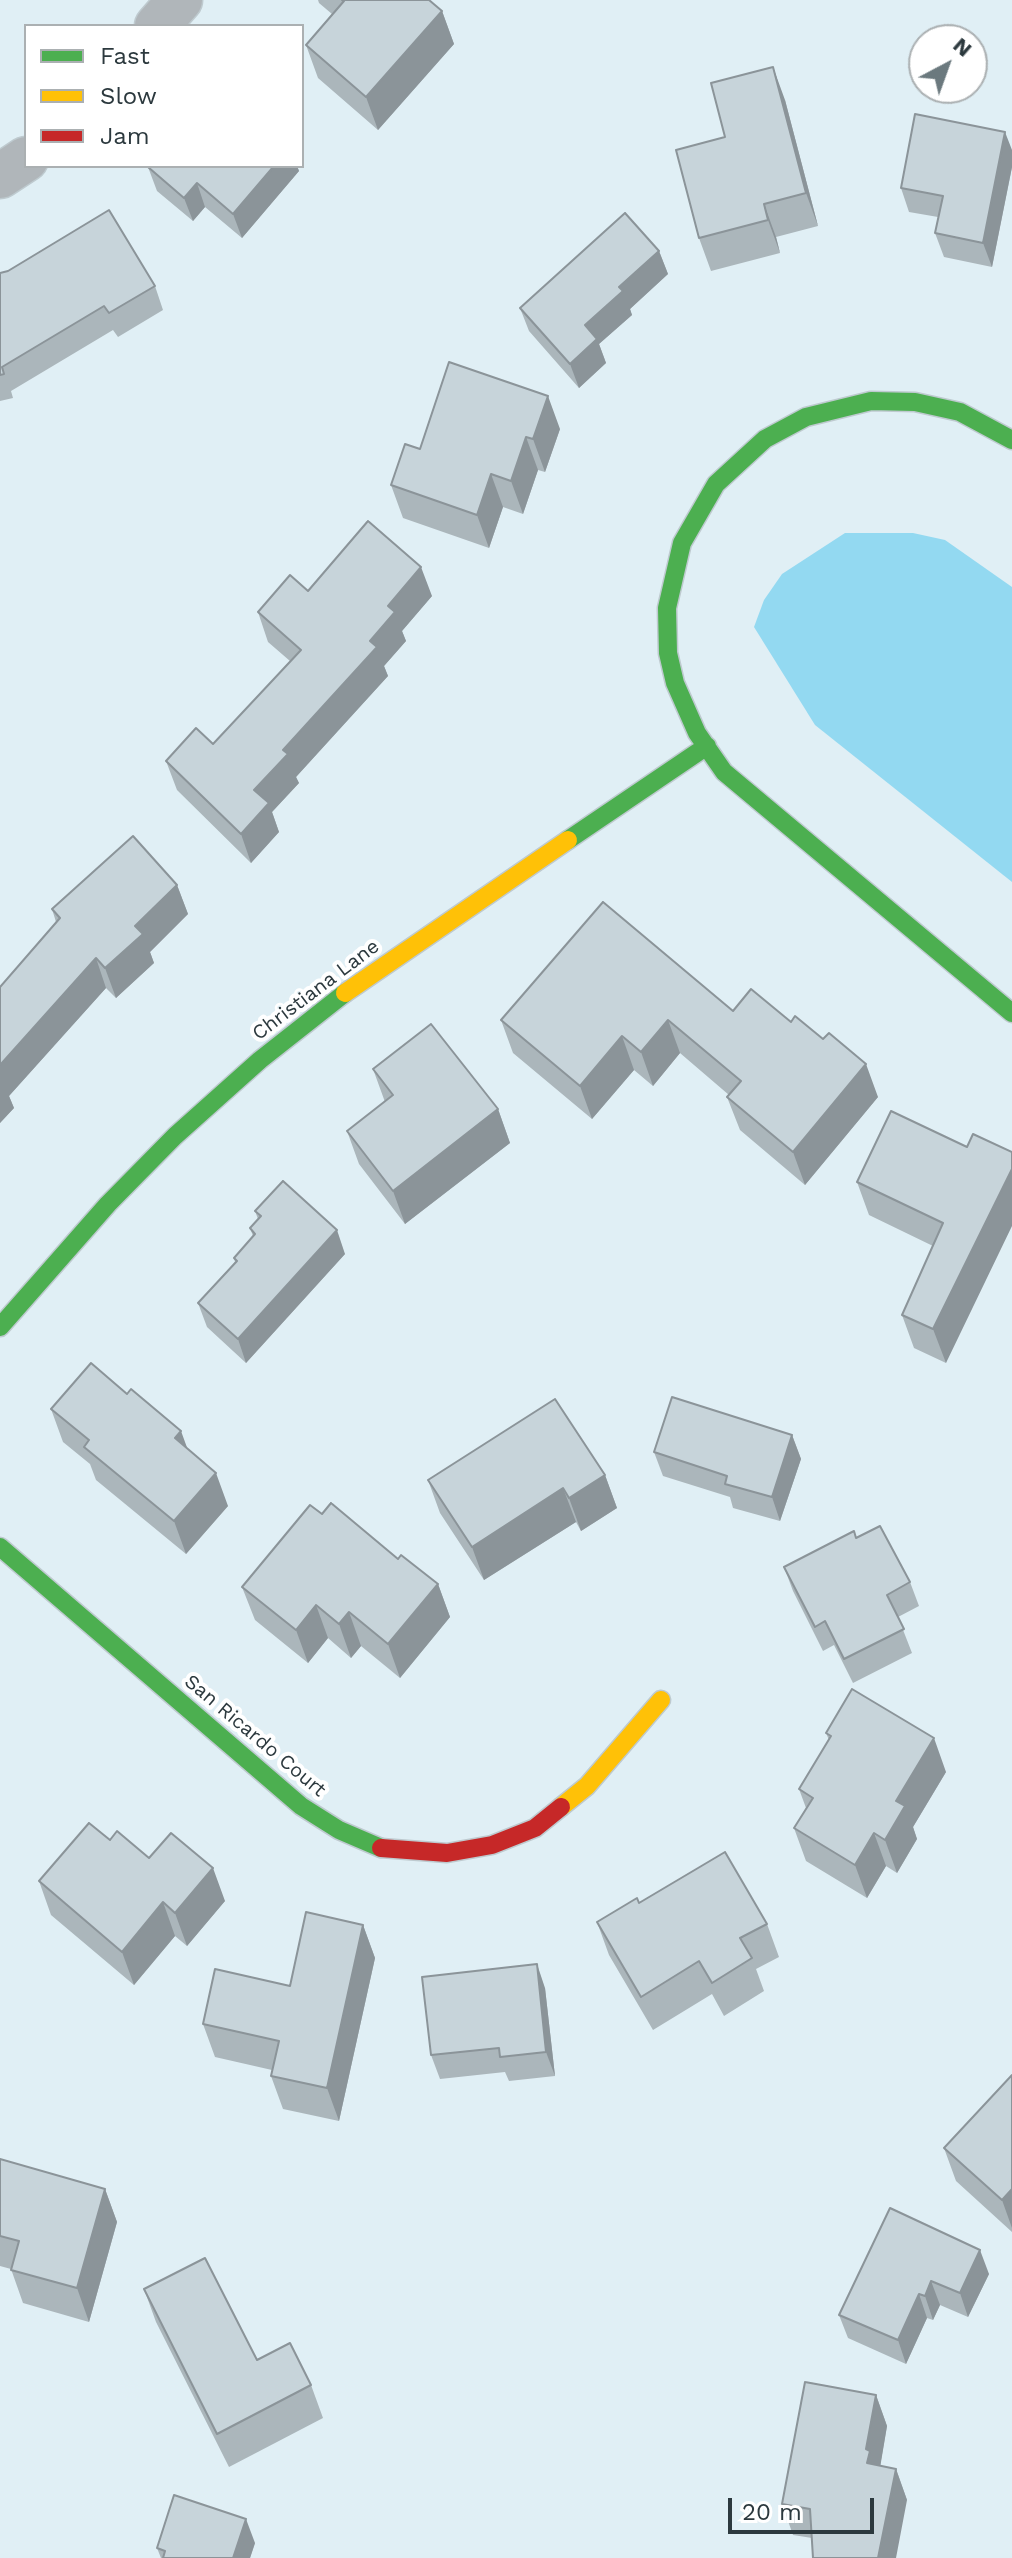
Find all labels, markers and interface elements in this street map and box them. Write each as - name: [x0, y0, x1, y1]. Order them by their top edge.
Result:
- legend: [24, 24, 304, 168]
- north arrow: [908, 24, 988, 104]
- text: N: [948, 32, 977, 62]
- text: Fast: [100, 42, 150, 70]
- text: Slow: [100, 82, 157, 110]
- text: Jam: [100, 122, 150, 150]
- street label: Christiana Lane: [248, 934, 384, 1046]
- street label: San Ricardo Court: [179, 1670, 331, 1802]
- scale bar: [732, 2482, 878, 2532]
- text: 20 m: [742, 2498, 802, 2526]

